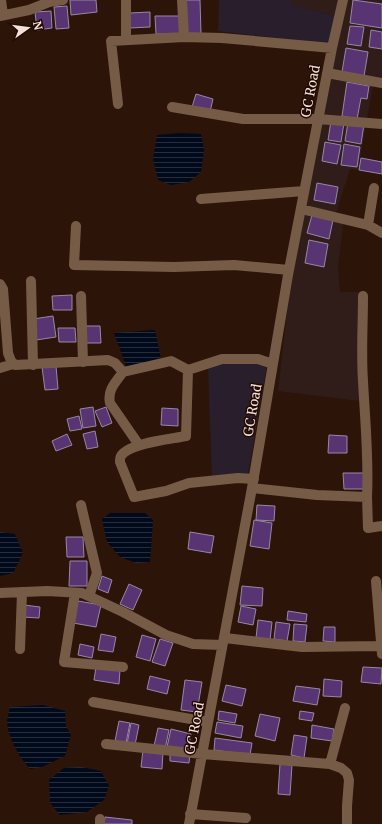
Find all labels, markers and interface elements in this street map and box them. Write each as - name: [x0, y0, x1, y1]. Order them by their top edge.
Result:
- north arrow: [8, 8, 48, 48]
- text: N: [30, 20, 46, 32]
- street label: GC Road: [297, 63, 324, 119]
- street label: GC Road: [240, 382, 265, 438]
- street label: GC Road: [181, 700, 208, 756]

